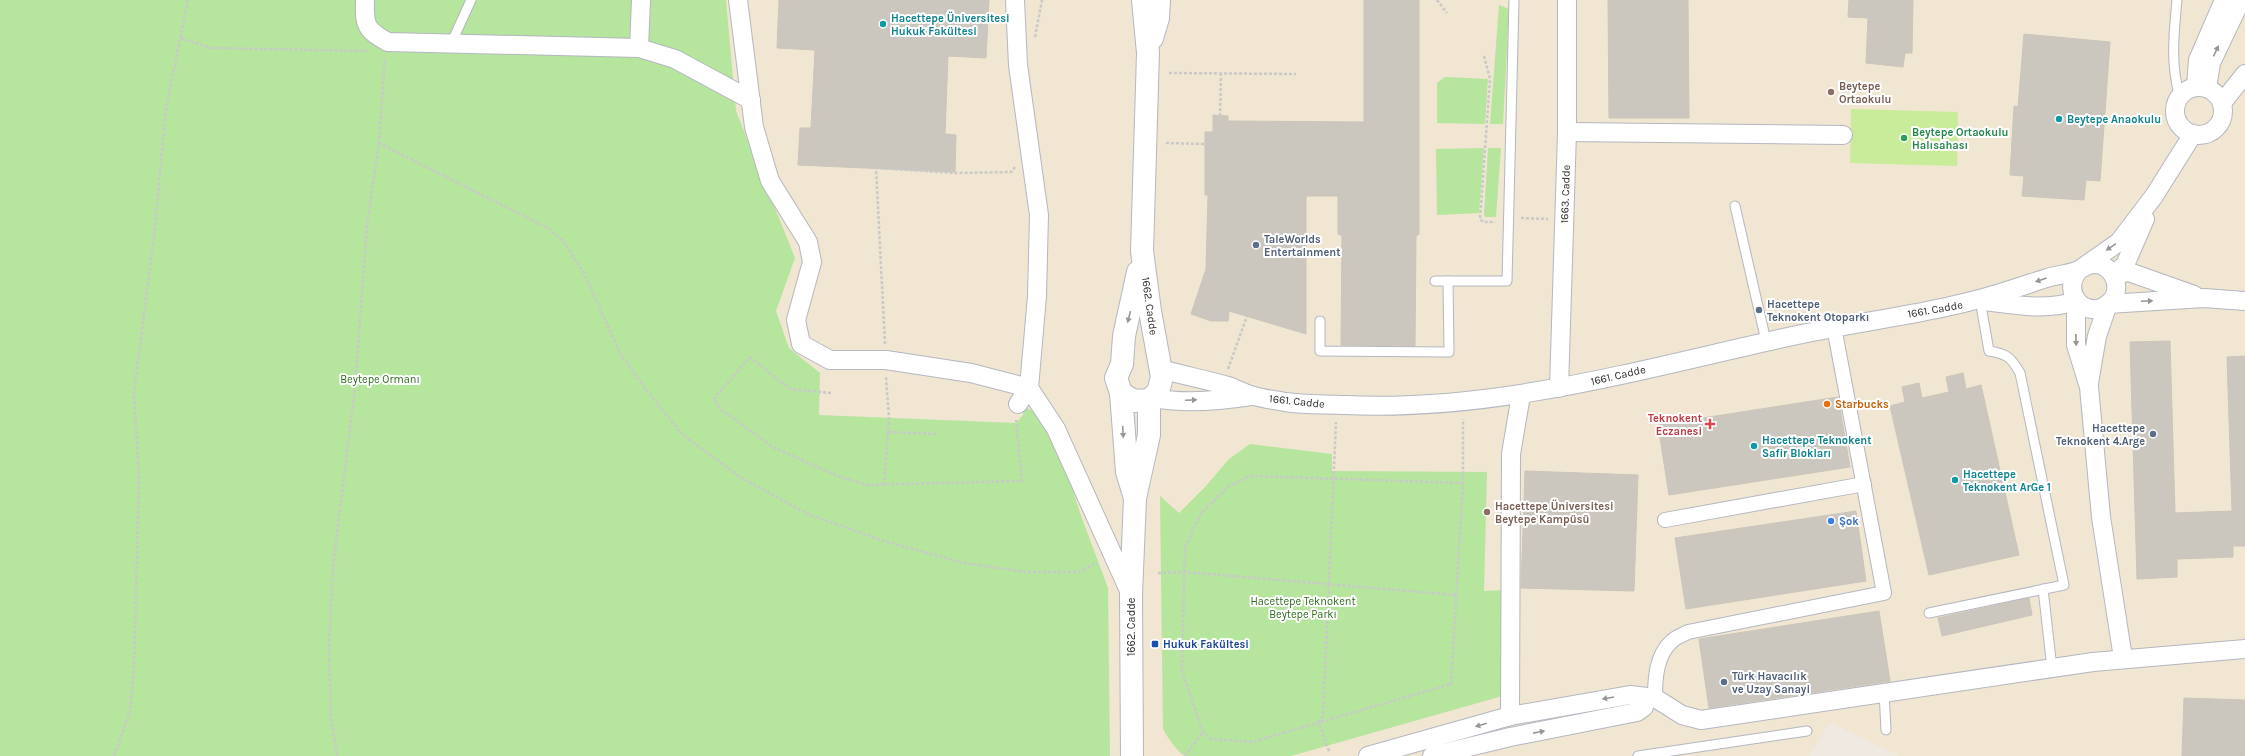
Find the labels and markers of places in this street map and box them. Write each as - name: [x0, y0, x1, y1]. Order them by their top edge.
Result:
- place label: Hacettepe Üniversitesi Hukuk Fakültesi: [891, 11, 1010, 38]
- marker: Hacettepe Üniversitesi Hukuk Fakültesi: [878, 19, 888, 29]
- place label: Beytepe Ortaokulu: [1839, 80, 1891, 106]
- marker: Beytepe Ortaokulu: [1826, 87, 1836, 97]
- place label: Beytepe Anaokulu: [2067, 113, 2161, 126]
- marker: Beytepe Anaokulu: [2054, 114, 2064, 124]
- place label: Beytepe Ortaokulu Halısahası: [1912, 126, 2008, 152]
- marker: Beytepe Ortaokulu Halısahası: [1899, 133, 1909, 143]
- place label: TaleWorlds Entertainment: [1264, 233, 1341, 259]
- marker: TaleWorlds Entertainment: [1251, 240, 1261, 250]
- place label: Hacettepe Teknokent Otoparkı: [1767, 298, 1869, 324]
- marker: Hacettepe Teknokent Otoparkı: [1754, 305, 1764, 315]
- place label: Starbucks: [1835, 398, 1889, 411]
- marker: Starbucks: [1822, 399, 1832, 409]
- place label: Teknokent Eczanesi: [1648, 412, 1703, 438]
- marker: Teknokent Eczanesi: [1705, 419, 1715, 429]
- place label: Hacettepe Teknokent 4.Arge: [2056, 422, 2145, 448]
- marker: Hacettepe Teknokent 4.Arge: [2148, 429, 2158, 439]
- place label: Hacettepe Teknokent Safir Blokları: [1762, 434, 1872, 460]
- marker: Hacettepe Teknokent Safir Blokları: [1749, 441, 1759, 451]
- place label: Hacettepe Teknokent ArGe 1: [1963, 468, 2051, 494]
- marker: Hacettepe Teknokent ArGe 1: [1950, 475, 1960, 485]
- place label: Hacettepe Üniversitesi Beytepe Kampüsü: [1495, 499, 1614, 526]
- marker: Hacettepe Üniversitesi Beytepe Kampüsü: [1482, 507, 1492, 517]
- place label: Şok: [1839, 515, 1859, 528]
- marker: Şok: [1826, 516, 1836, 526]
- place label: Hukuk Fakültesi: [1163, 638, 1249, 651]
- marker: Hukuk Fakültesi: [1150, 639, 1160, 649]
- place label: Türk Havacılık ve Uzay Sanayi: [1732, 670, 1810, 696]
- marker: Türk Havacılık ve Uzay Sanayi: [1719, 677, 1729, 687]

